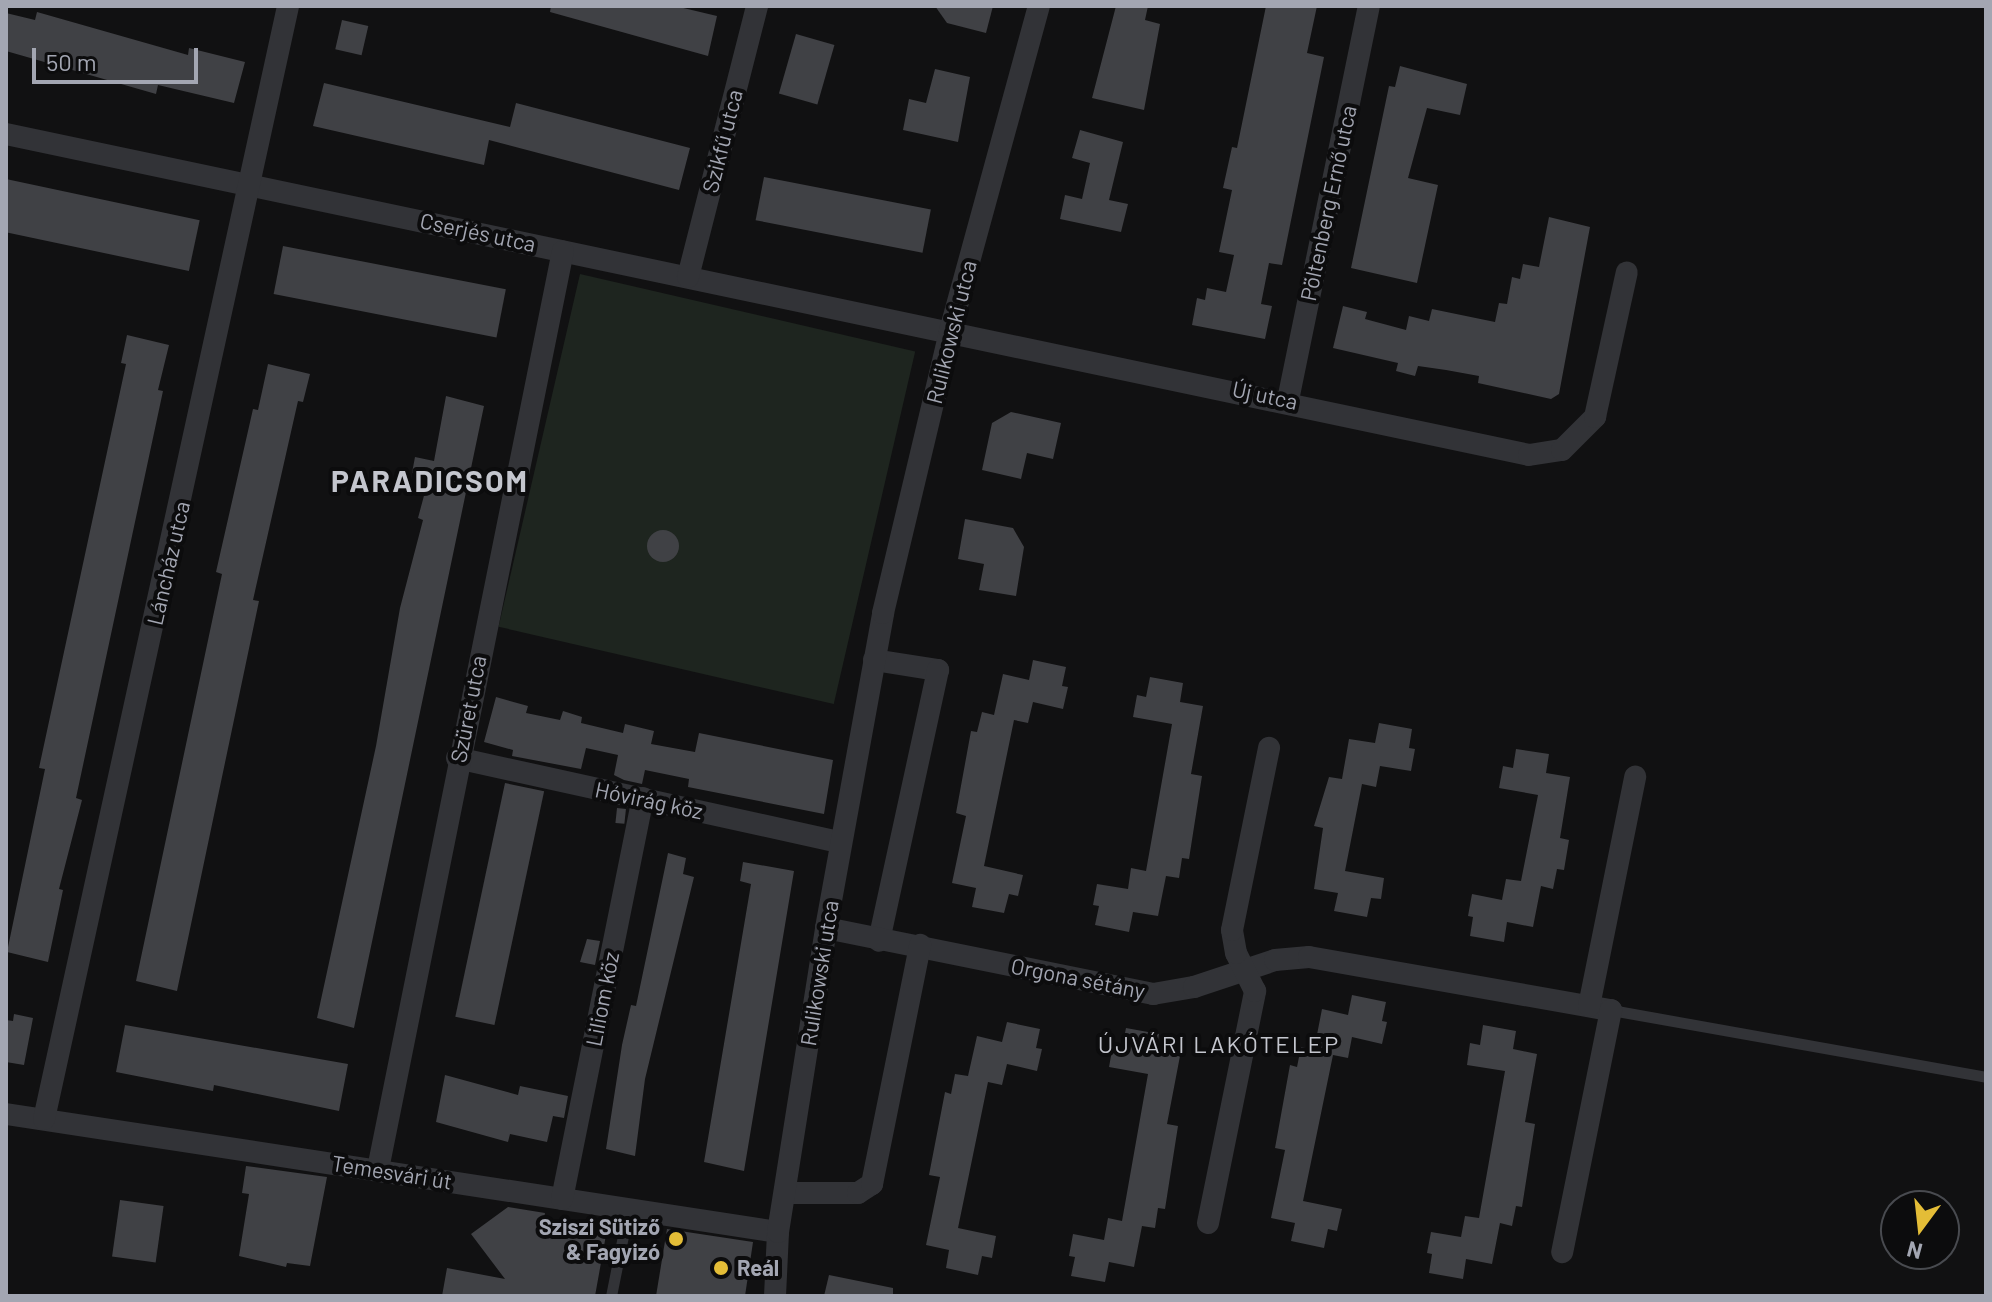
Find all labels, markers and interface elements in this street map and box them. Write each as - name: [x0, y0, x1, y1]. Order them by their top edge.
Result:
- scale bar: [36, 32, 202, 82]
- text: 50 m: [46, 47, 97, 76]
- street label: Szikfű utca: [696, 87, 748, 195]
- street label: Pöltenberg Ernő utca: [1294, 103, 1362, 303]
- street label: Cserjés utca: [418, 207, 538, 257]
- street label: Rulikowski utca: [920, 257, 982, 407]
- street label: Új utca: [1230, 375, 1300, 415]
- district label: PARADICSOM: [331, 462, 529, 498]
- street label: Láncház utca: [141, 499, 195, 627]
- street label: Szüret utca: [445, 653, 491, 765]
- street label: Hóvirág köz: [593, 776, 705, 824]
- street label: Rulikowski utca: [794, 898, 844, 1048]
- street label: Liliom köz: [580, 950, 624, 1048]
- street label: Orgona sétány: [1009, 952, 1147, 1004]
- district label: ÚJVÁRI LAKÓTELEP: [1098, 1030, 1340, 1058]
- street label: Temesvári út: [330, 1149, 454, 1195]
- north arrow: [1880, 1190, 1960, 1270]
- place label: Sziszi Sütiző & Fagyizó: [539, 1213, 660, 1264]
- marker: Sziszi Sütiző & Fagyizó: [667, 1230, 685, 1248]
- text: N: [1904, 1237, 1925, 1266]
- place label: Reál: [737, 1255, 779, 1281]
- marker: Reál: [712, 1259, 730, 1277]

